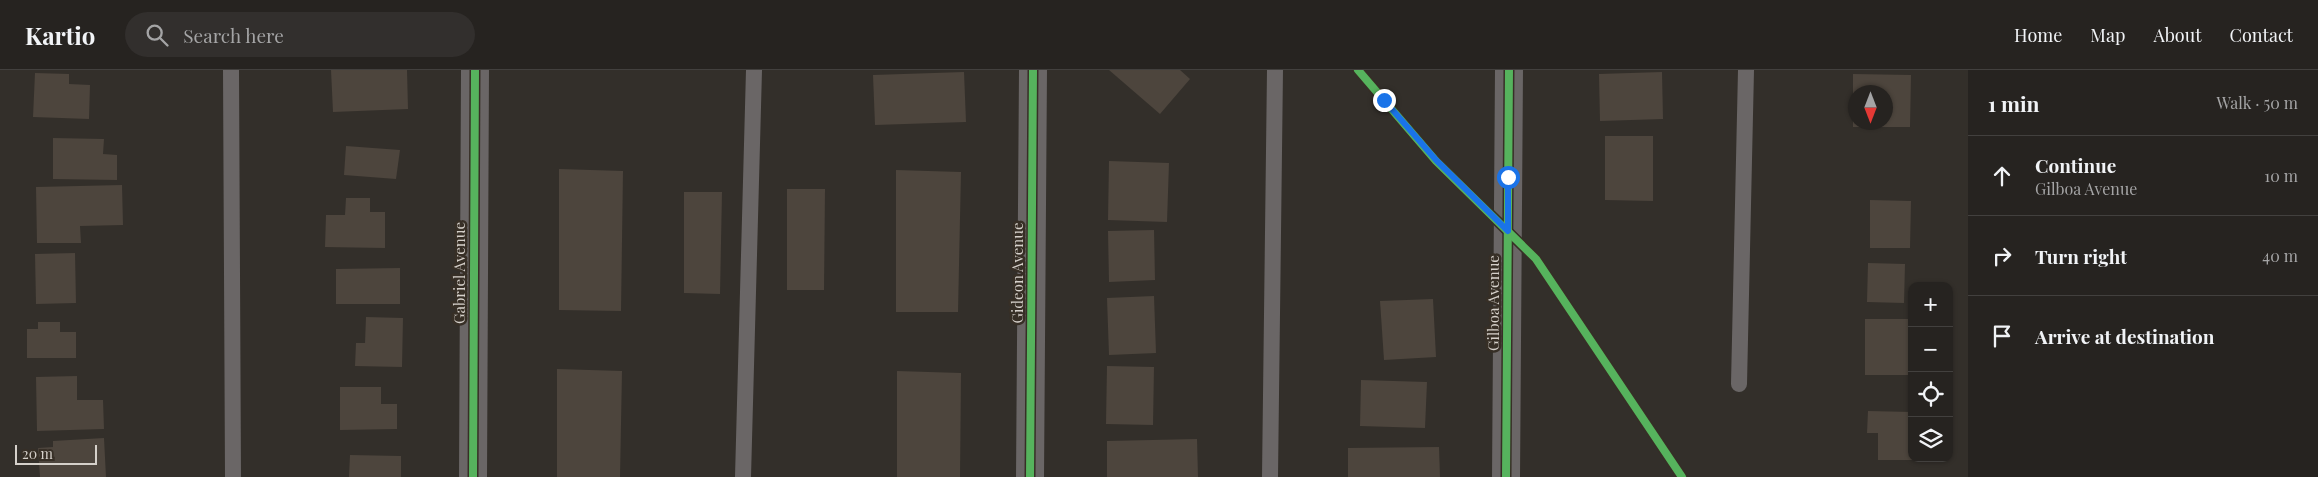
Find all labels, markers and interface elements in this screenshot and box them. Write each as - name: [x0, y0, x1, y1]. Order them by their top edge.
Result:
- search box: [125, 12, 475, 57]
- text: Kartio: [25, 19, 95, 51]
- icon: search: [143, 21, 171, 49]
- text: Search here: [183, 22, 284, 48]
- text: Home: [2014, 23, 2062, 47]
- text: Map: [2090, 23, 2125, 47]
- text: About: [2153, 23, 2202, 47]
- text: Contact: [2230, 23, 2293, 47]
- north arrow: [1848, 85, 1893, 130]
- route end: [1373, 89, 1396, 112]
- text: 1 min: [1988, 89, 2039, 117]
- text: Walk · 50 m: [2217, 92, 2298, 113]
- text: Continue: [2035, 152, 2116, 178]
- icon: ahead: [1988, 162, 2016, 190]
- text: 10 m: [2264, 165, 2298, 186]
- route start: [1497, 166, 1520, 189]
- text: Gilboa Avenue: [2035, 178, 2137, 199]
- street label: Gabriel Avenue: [449, 222, 469, 324]
- street label: Gideon Avenue: [1007, 222, 1027, 324]
- icon: right: [1988, 242, 2016, 270]
- text: Turn right: [2035, 243, 2127, 269]
- text: 40 m: [2262, 245, 2298, 266]
- street label: Gilboa Avenue: [1483, 255, 1503, 351]
- map controls: [1908, 282, 1953, 462]
- button: +: [1908, 282, 1953, 327]
- icon: arrive: [1988, 322, 2016, 350]
- text: Arrive at destination: [2035, 323, 2215, 349]
- button: −: [1908, 327, 1953, 372]
- button: locate: [1908, 372, 1953, 417]
- button: layers: [1908, 417, 1953, 462]
- scale bar: [15, 442, 98, 465]
- text: 20 m: [22, 444, 53, 463]

